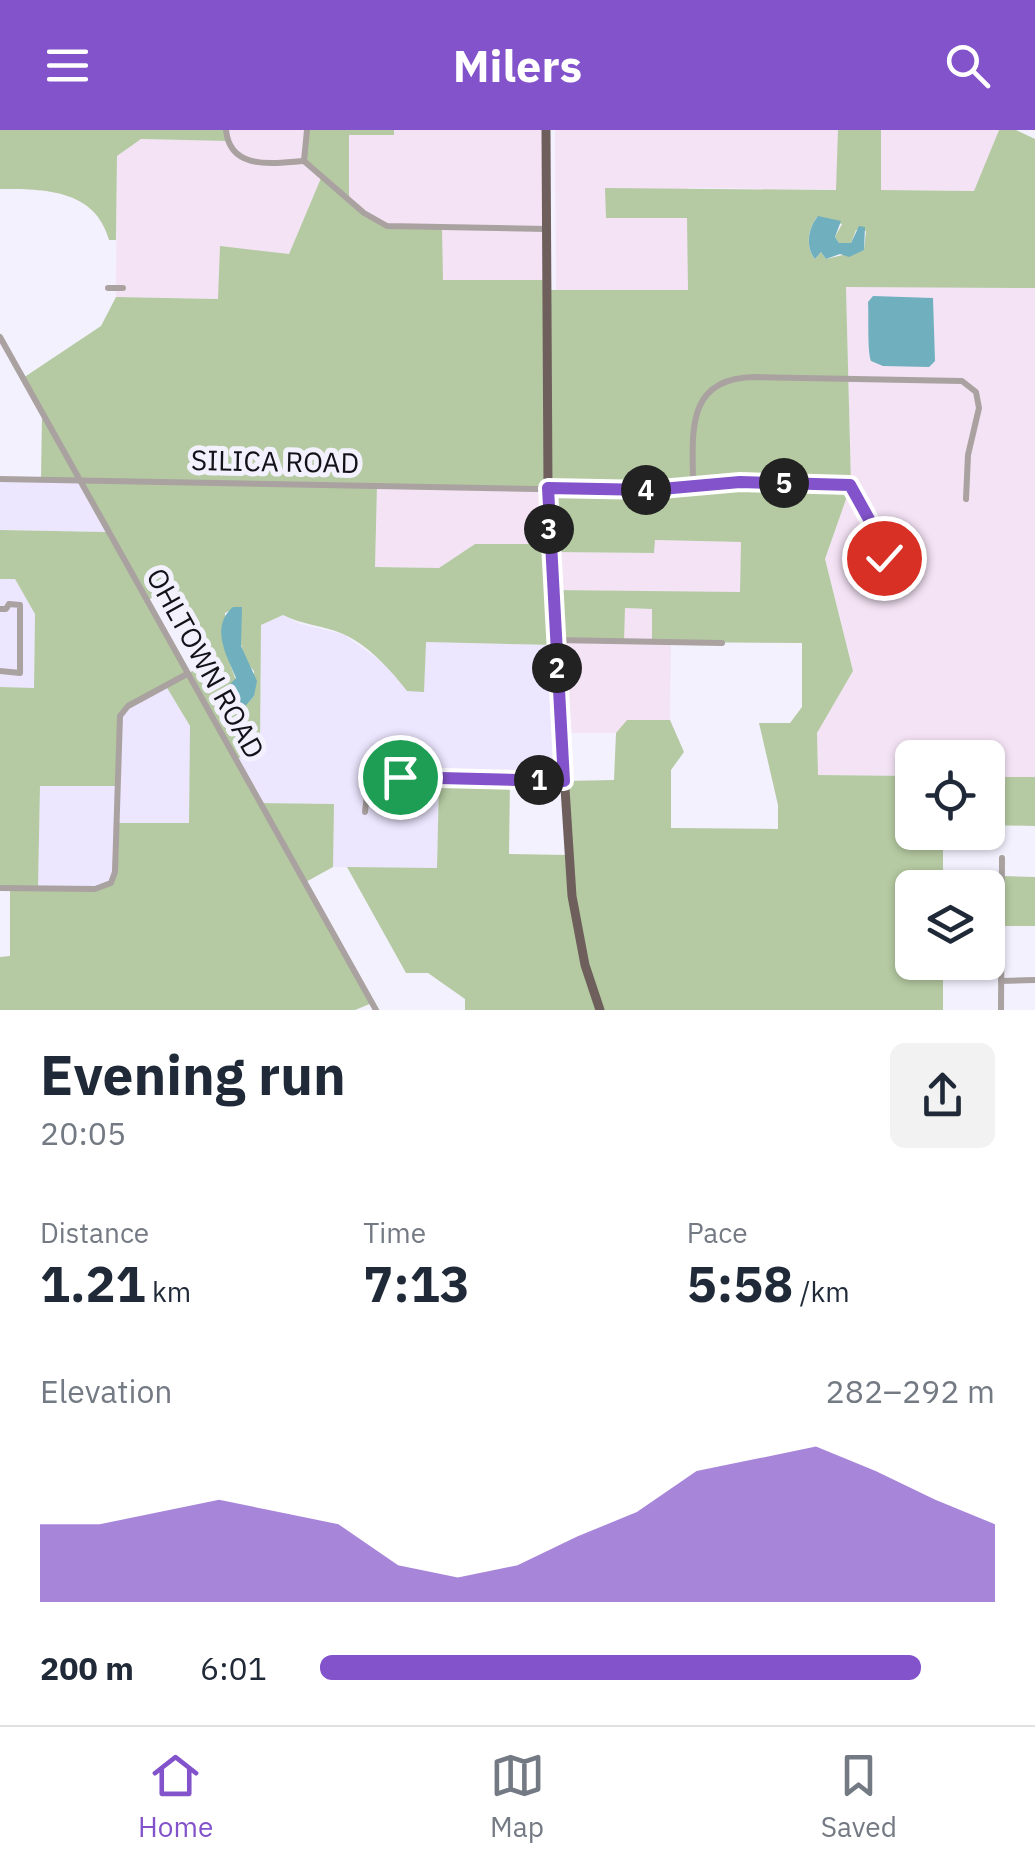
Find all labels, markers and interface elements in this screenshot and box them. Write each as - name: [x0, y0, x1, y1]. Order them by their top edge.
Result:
- text: Milers: [453, 36, 582, 94]
- icon: menu: [40, 38, 95, 93]
- icon: search: [940, 38, 995, 93]
- street label: SILICA ROAD: [190, 441, 360, 481]
- pin: 5: [759, 458, 809, 508]
- text: 5: [776, 464, 792, 501]
- pin: 4: [621, 465, 671, 515]
- text: 4: [638, 471, 654, 508]
- pin: 3: [524, 504, 574, 554]
- text: 3: [541, 510, 557, 547]
- pin: [842, 516, 927, 601]
- icon: check: [857, 531, 912, 586]
- street label: OHLTOWN ROAD: [138, 561, 274, 765]
- pin: 2: [532, 643, 582, 693]
- text: 2: [549, 649, 565, 686]
- pin: [358, 735, 443, 820]
- map controls: [895, 740, 1005, 980]
- button: locate: [895, 740, 1005, 850]
- icon: arrive: [373, 750, 428, 805]
- pin: 1: [514, 755, 564, 805]
- text: 1: [531, 761, 547, 798]
- button: layers: [895, 870, 1005, 980]
- text: Evening run: [40, 1039, 346, 1110]
- button: share: [890, 1043, 995, 1148]
- text: 20:05: [40, 1112, 126, 1154]
- text: Distance: [40, 1214, 149, 1251]
- text: Time: [363, 1214, 426, 1251]
- text: Pace: [687, 1214, 748, 1251]
- text: 1.21: [40, 1251, 146, 1316]
- text: 7:13: [363, 1251, 470, 1316]
- text: 5:58: [687, 1251, 793, 1316]
- text: km: [146, 1273, 191, 1310]
- text: /km: [793, 1273, 850, 1310]
- text: Elevation: [40, 1370, 173, 1412]
- text: 282–292 m: [825, 1370, 995, 1412]
- text: 200 m: [40, 1647, 134, 1689]
- text: 6:01: [200, 1647, 267, 1689]
- tab: Home: [138, 1748, 213, 1845]
- tab: Map: [490, 1748, 545, 1845]
- tab: Saved: [821, 1748, 897, 1845]

